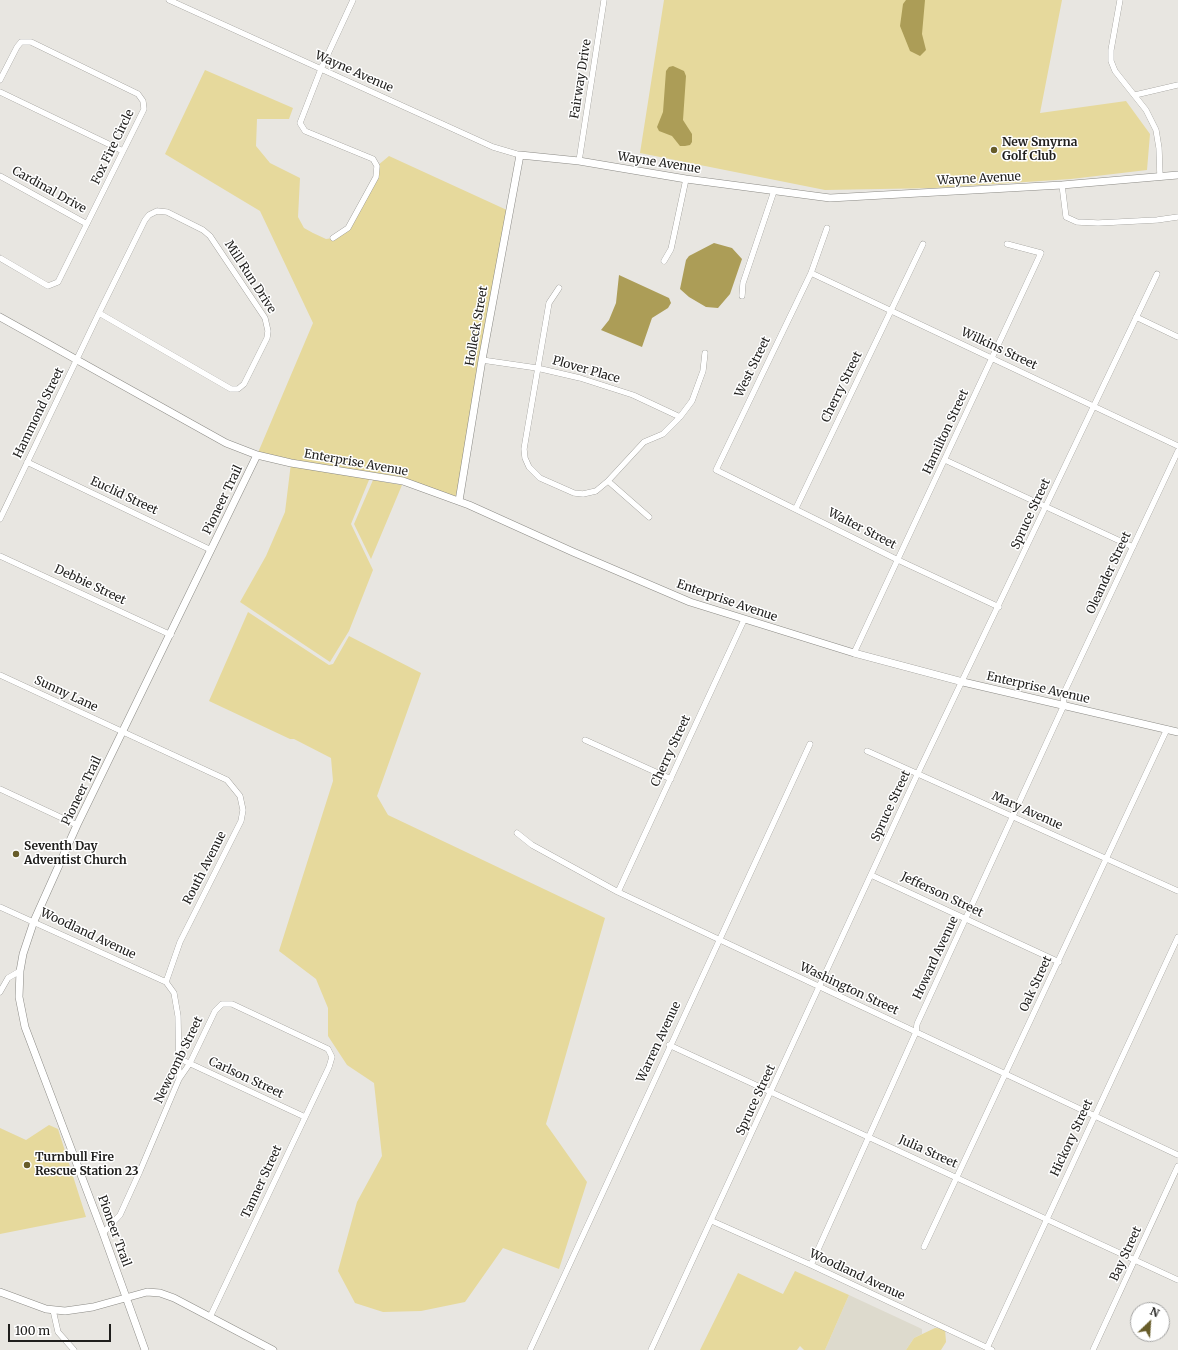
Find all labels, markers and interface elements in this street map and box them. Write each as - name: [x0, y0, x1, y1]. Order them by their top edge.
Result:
- street label: Fairway Drive: [568, 38, 594, 120]
- street label: Wayne Avenue: [313, 48, 395, 96]
- street label: Fox Fire Circle: [89, 107, 137, 187]
- place label: New Smyrna Golf Club: [1002, 136, 1077, 164]
- marker: New Smyrna Golf Club: [989, 145, 999, 155]
- street label: Wayne Avenue: [616, 149, 702, 177]
- street label: Cardinal Drive: [9, 164, 89, 216]
- street label: Wayne Avenue: [937, 170, 1021, 188]
- street label: Mill Run Drive: [221, 238, 279, 316]
- street label: Holleck Street: [463, 285, 491, 367]
- street label: Wilkins Street: [959, 325, 1039, 373]
- street label: West Street: [732, 334, 774, 400]
- street label: Cherry Street: [819, 349, 865, 425]
- street label: Plover Place: [551, 354, 621, 386]
- street label: Hammond Street: [11, 365, 67, 461]
- street label: Hamilton Street: [920, 387, 972, 477]
- street label: Enterprise Avenue: [303, 447, 409, 479]
- street label: Pioneer Trail: [200, 463, 246, 537]
- street label: Euclid Street: [88, 474, 160, 518]
- street label: Spruce Street: [1008, 476, 1054, 552]
- street label: Walter Street: [825, 506, 899, 552]
- street label: Oleander Street: [1084, 530, 1134, 616]
- street label: Debbie Street: [52, 562, 128, 608]
- street label: Enterprise Avenue: [675, 577, 779, 625]
- street label: Enterprise Avenue: [985, 669, 1091, 707]
- street label: Sunny Lane: [32, 673, 100, 715]
- street label: Cherry Street: [648, 713, 694, 789]
- street label: Pioneer Trail: [59, 754, 105, 828]
- street label: Spruce Street: [868, 768, 914, 844]
- street label: Mary Avenue: [989, 789, 1065, 833]
- street label: Routh Avenue: [180, 829, 230, 907]
- place label: Seventh Day Adventist Church: [24, 840, 127, 868]
- marker: Seventh Day Adventist Church: [11, 849, 21, 859]
- street label: Jefferson Street: [899, 870, 985, 920]
- street label: Woodland Avenue: [38, 906, 138, 962]
- street label: Howard Avenue: [910, 914, 962, 1002]
- street label: Oak Street: [1017, 954, 1055, 1014]
- street label: Washington Street: [797, 960, 901, 1018]
- street label: Warren Avenue: [634, 999, 684, 1085]
- street label: Newcomb Street: [152, 1014, 206, 1106]
- street label: Carlson Street: [206, 1054, 286, 1102]
- street label: Spruce Street: [733, 1062, 779, 1138]
- street label: Hickory Street: [1048, 1097, 1096, 1179]
- street label: Julia Street: [896, 1133, 960, 1171]
- street label: Tanner Street: [239, 1143, 285, 1221]
- place label: Turnbull Fire Rescue Station 23: [35, 1151, 139, 1179]
- marker: Turnbull Fire Rescue Station 23: [22, 1160, 32, 1170]
- street label: Pioneer Trail: [94, 1193, 134, 1269]
- street label: Bay Street: [1107, 1224, 1145, 1284]
- street label: Woodland Avenue: [807, 1247, 907, 1303]
- north arrow: [1130, 1302, 1170, 1342]
- text: N: [1148, 1304, 1162, 1320]
- scale bar: [10, 1316, 113, 1342]
- text: 100 m: [15, 1323, 50, 1338]

